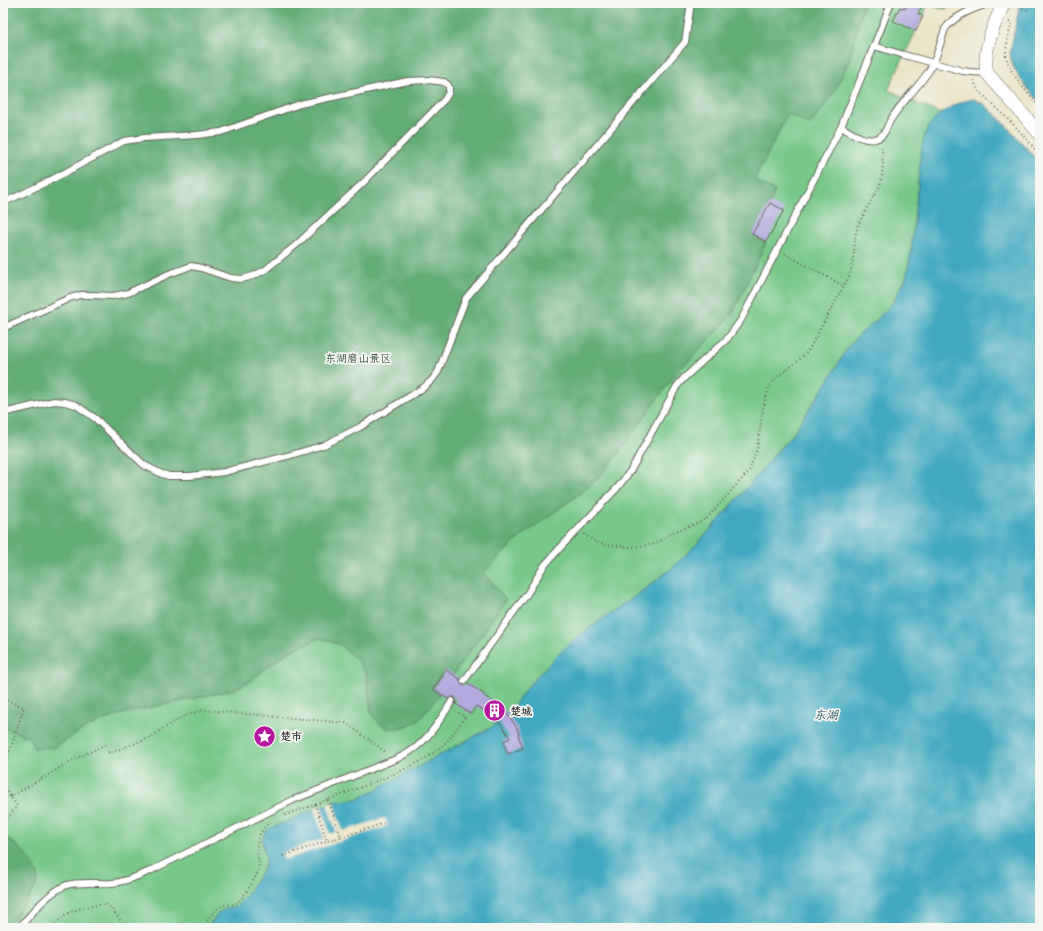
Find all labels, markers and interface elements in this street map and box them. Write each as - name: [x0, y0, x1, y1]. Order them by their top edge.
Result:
- park label: 东湖磨山景区: [325, 352, 391, 365]
- building icon: 楚城: [481, 698, 507, 724]
- place label: 楚城: [510, 705, 532, 718]
- water label: 东湖: [814, 708, 839, 723]
- place icon: 楚市: [251, 723, 277, 749]
- place label: 楚市: [280, 730, 302, 743]

